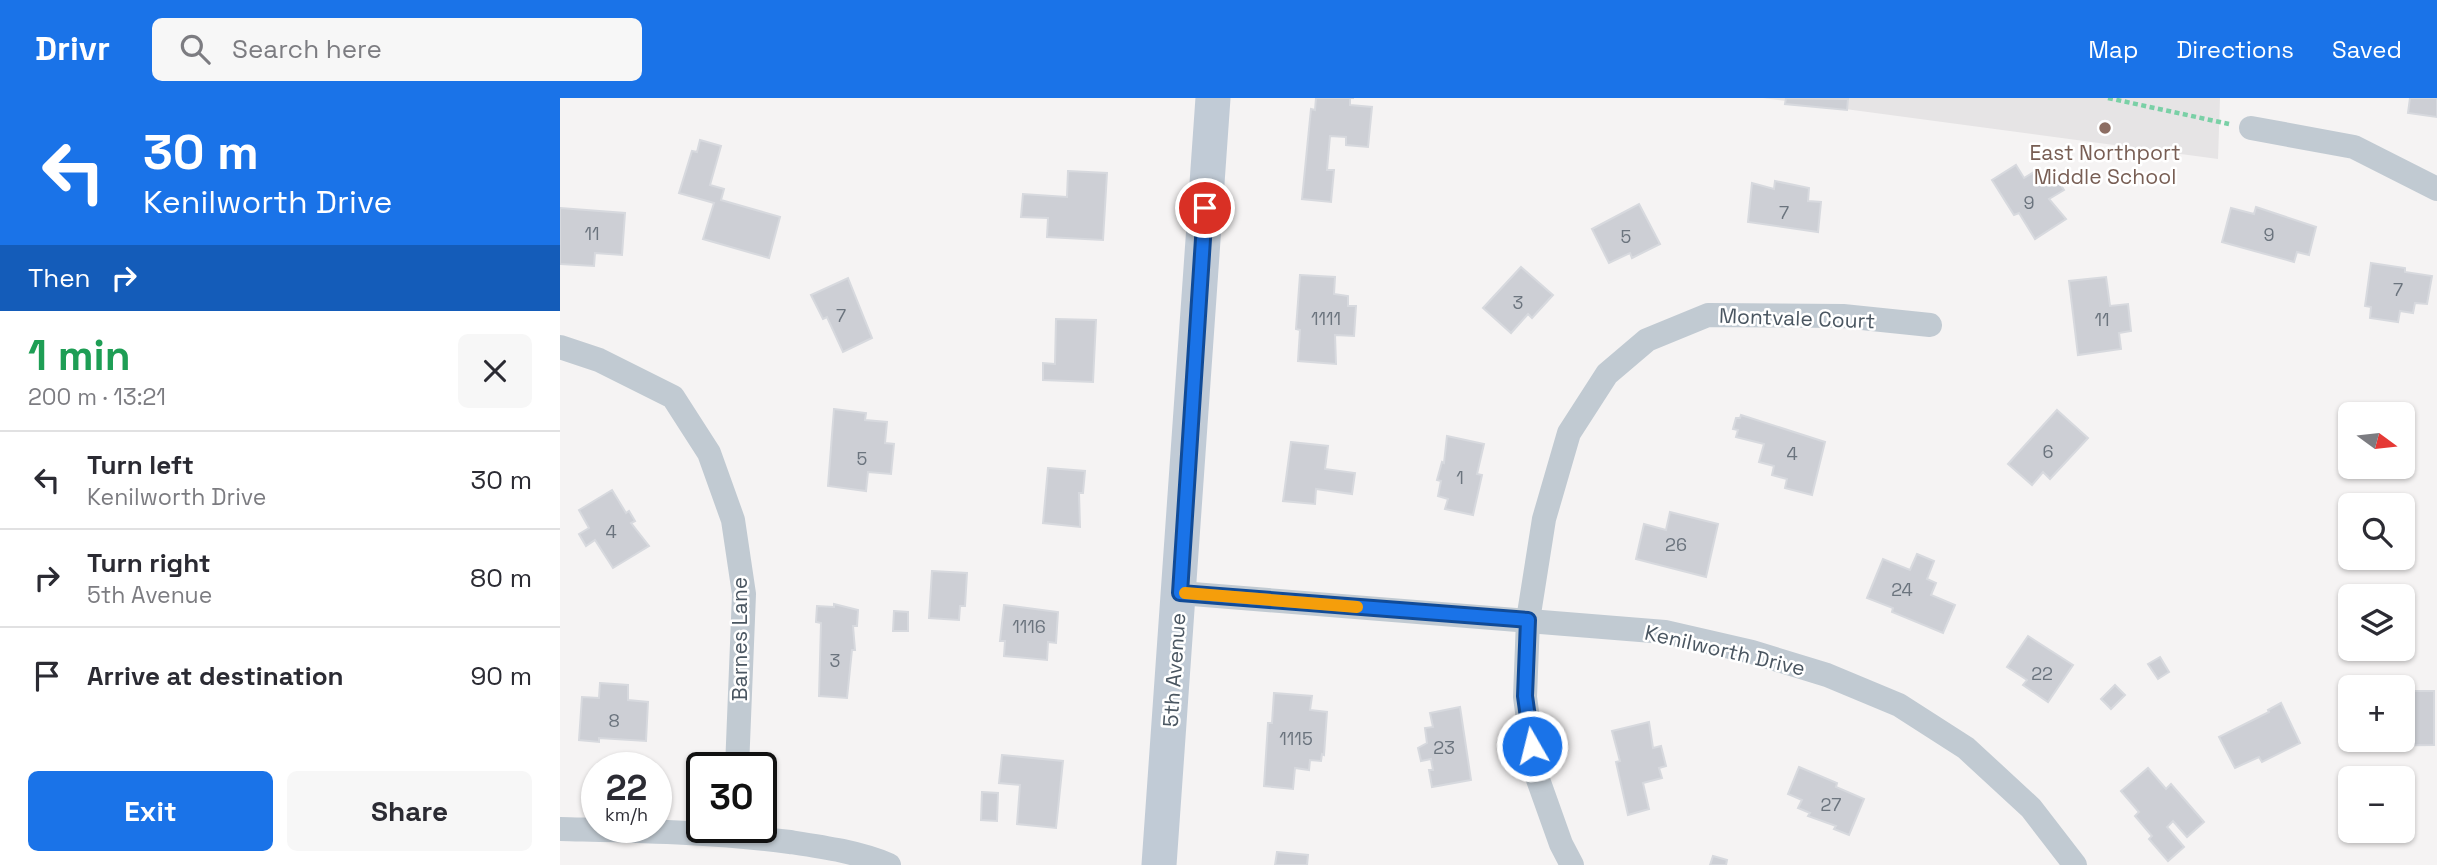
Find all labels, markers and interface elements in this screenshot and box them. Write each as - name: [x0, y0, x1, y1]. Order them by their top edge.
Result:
- search box: [152, 18, 642, 81]
- text: Drivr: [35, 28, 110, 70]
- icon: search: [176, 30, 214, 68]
- text: Search here: [232, 32, 382, 66]
- text: Map: [2088, 34, 2138, 65]
- text: Directions: [2176, 34, 2294, 65]
- text: Saved: [2332, 34, 2402, 65]
- marker: East Northport Middle School: [2097, 120, 2113, 136]
- text: 30 m: [143, 121, 259, 183]
- icon: left: [28, 126, 119, 217]
- place label: East Northport Middle School: [2029, 139, 2181, 190]
- pin: [1175, 178, 1235, 238]
- text: Kenilworth Drive: [143, 182, 393, 222]
- icon: arrive: [1186, 189, 1224, 227]
- house number: 9: [2023, 191, 2035, 214]
- house number: 7: [1779, 201, 1789, 224]
- house number: 11: [584, 222, 600, 245]
- house number: 9: [2263, 223, 2275, 246]
- house number: 5: [1621, 225, 1631, 248]
- icon: right: [105, 259, 143, 297]
- text: Then: [28, 261, 91, 295]
- house number: 7: [2393, 278, 2403, 301]
- house number: 3: [1513, 291, 1523, 314]
- street label: Montvale Court: [1718, 302, 1876, 334]
- house number: 7: [836, 304, 846, 327]
- house number: 1111: [1311, 307, 1341, 330]
- house number: 11: [2094, 308, 2110, 331]
- text: 1 min: [28, 329, 131, 382]
- button: close: [458, 334, 532, 408]
- text: 200 m · 13:21: [28, 382, 166, 412]
- north arrow: [2338, 402, 2415, 480]
- map controls: [2338, 402, 2415, 843]
- house number: 6: [2042, 440, 2054, 463]
- house number: 4: [1786, 442, 1798, 465]
- house number: 5: [857, 447, 867, 470]
- text: Turn left: [87, 448, 194, 482]
- icon: left: [28, 461, 66, 499]
- text: 30 m: [471, 463, 532, 497]
- house number: 1: [1456, 466, 1464, 489]
- text: Kenilworth Drive: [87, 482, 266, 512]
- button: search: [2338, 493, 2415, 570]
- house number: 4: [605, 520, 617, 543]
- house number: 26: [1665, 533, 1687, 556]
- text: Turn right: [87, 546, 211, 580]
- icon: right: [28, 559, 66, 597]
- text: 80 m: [470, 561, 532, 595]
- street label: Barnes Lane: [726, 577, 753, 701]
- house number: 24: [1891, 578, 1913, 601]
- text: 5th Avenue: [87, 580, 212, 610]
- button: layers: [2338, 584, 2415, 661]
- street label: 5th Avenue: [1157, 612, 1191, 728]
- house number: 1116: [1012, 615, 1046, 638]
- street label: Kenilworth Drive: [1642, 618, 1808, 682]
- house number: 3: [830, 649, 840, 672]
- icon: arrive: [28, 657, 66, 695]
- text: Arrive at destination: [87, 659, 344, 693]
- text: 90 m: [470, 659, 532, 693]
- house number: 22: [2031, 662, 2053, 685]
- button: +: [2338, 675, 2415, 752]
- house number: 8: [608, 709, 620, 732]
- position arrow: [1495, 709, 1569, 783]
- house number: 1115: [1279, 727, 1313, 750]
- house number: 23: [1433, 736, 1455, 759]
- speed limit sign: 30: [686, 752, 777, 843]
- text: 22: [606, 766, 647, 810]
- button: −: [2338, 766, 2415, 843]
- button: Exit: [28, 771, 273, 851]
- button: Share: [287, 771, 532, 851]
- house number: 27: [1821, 793, 1841, 816]
- text: km/h: [605, 803, 648, 826]

